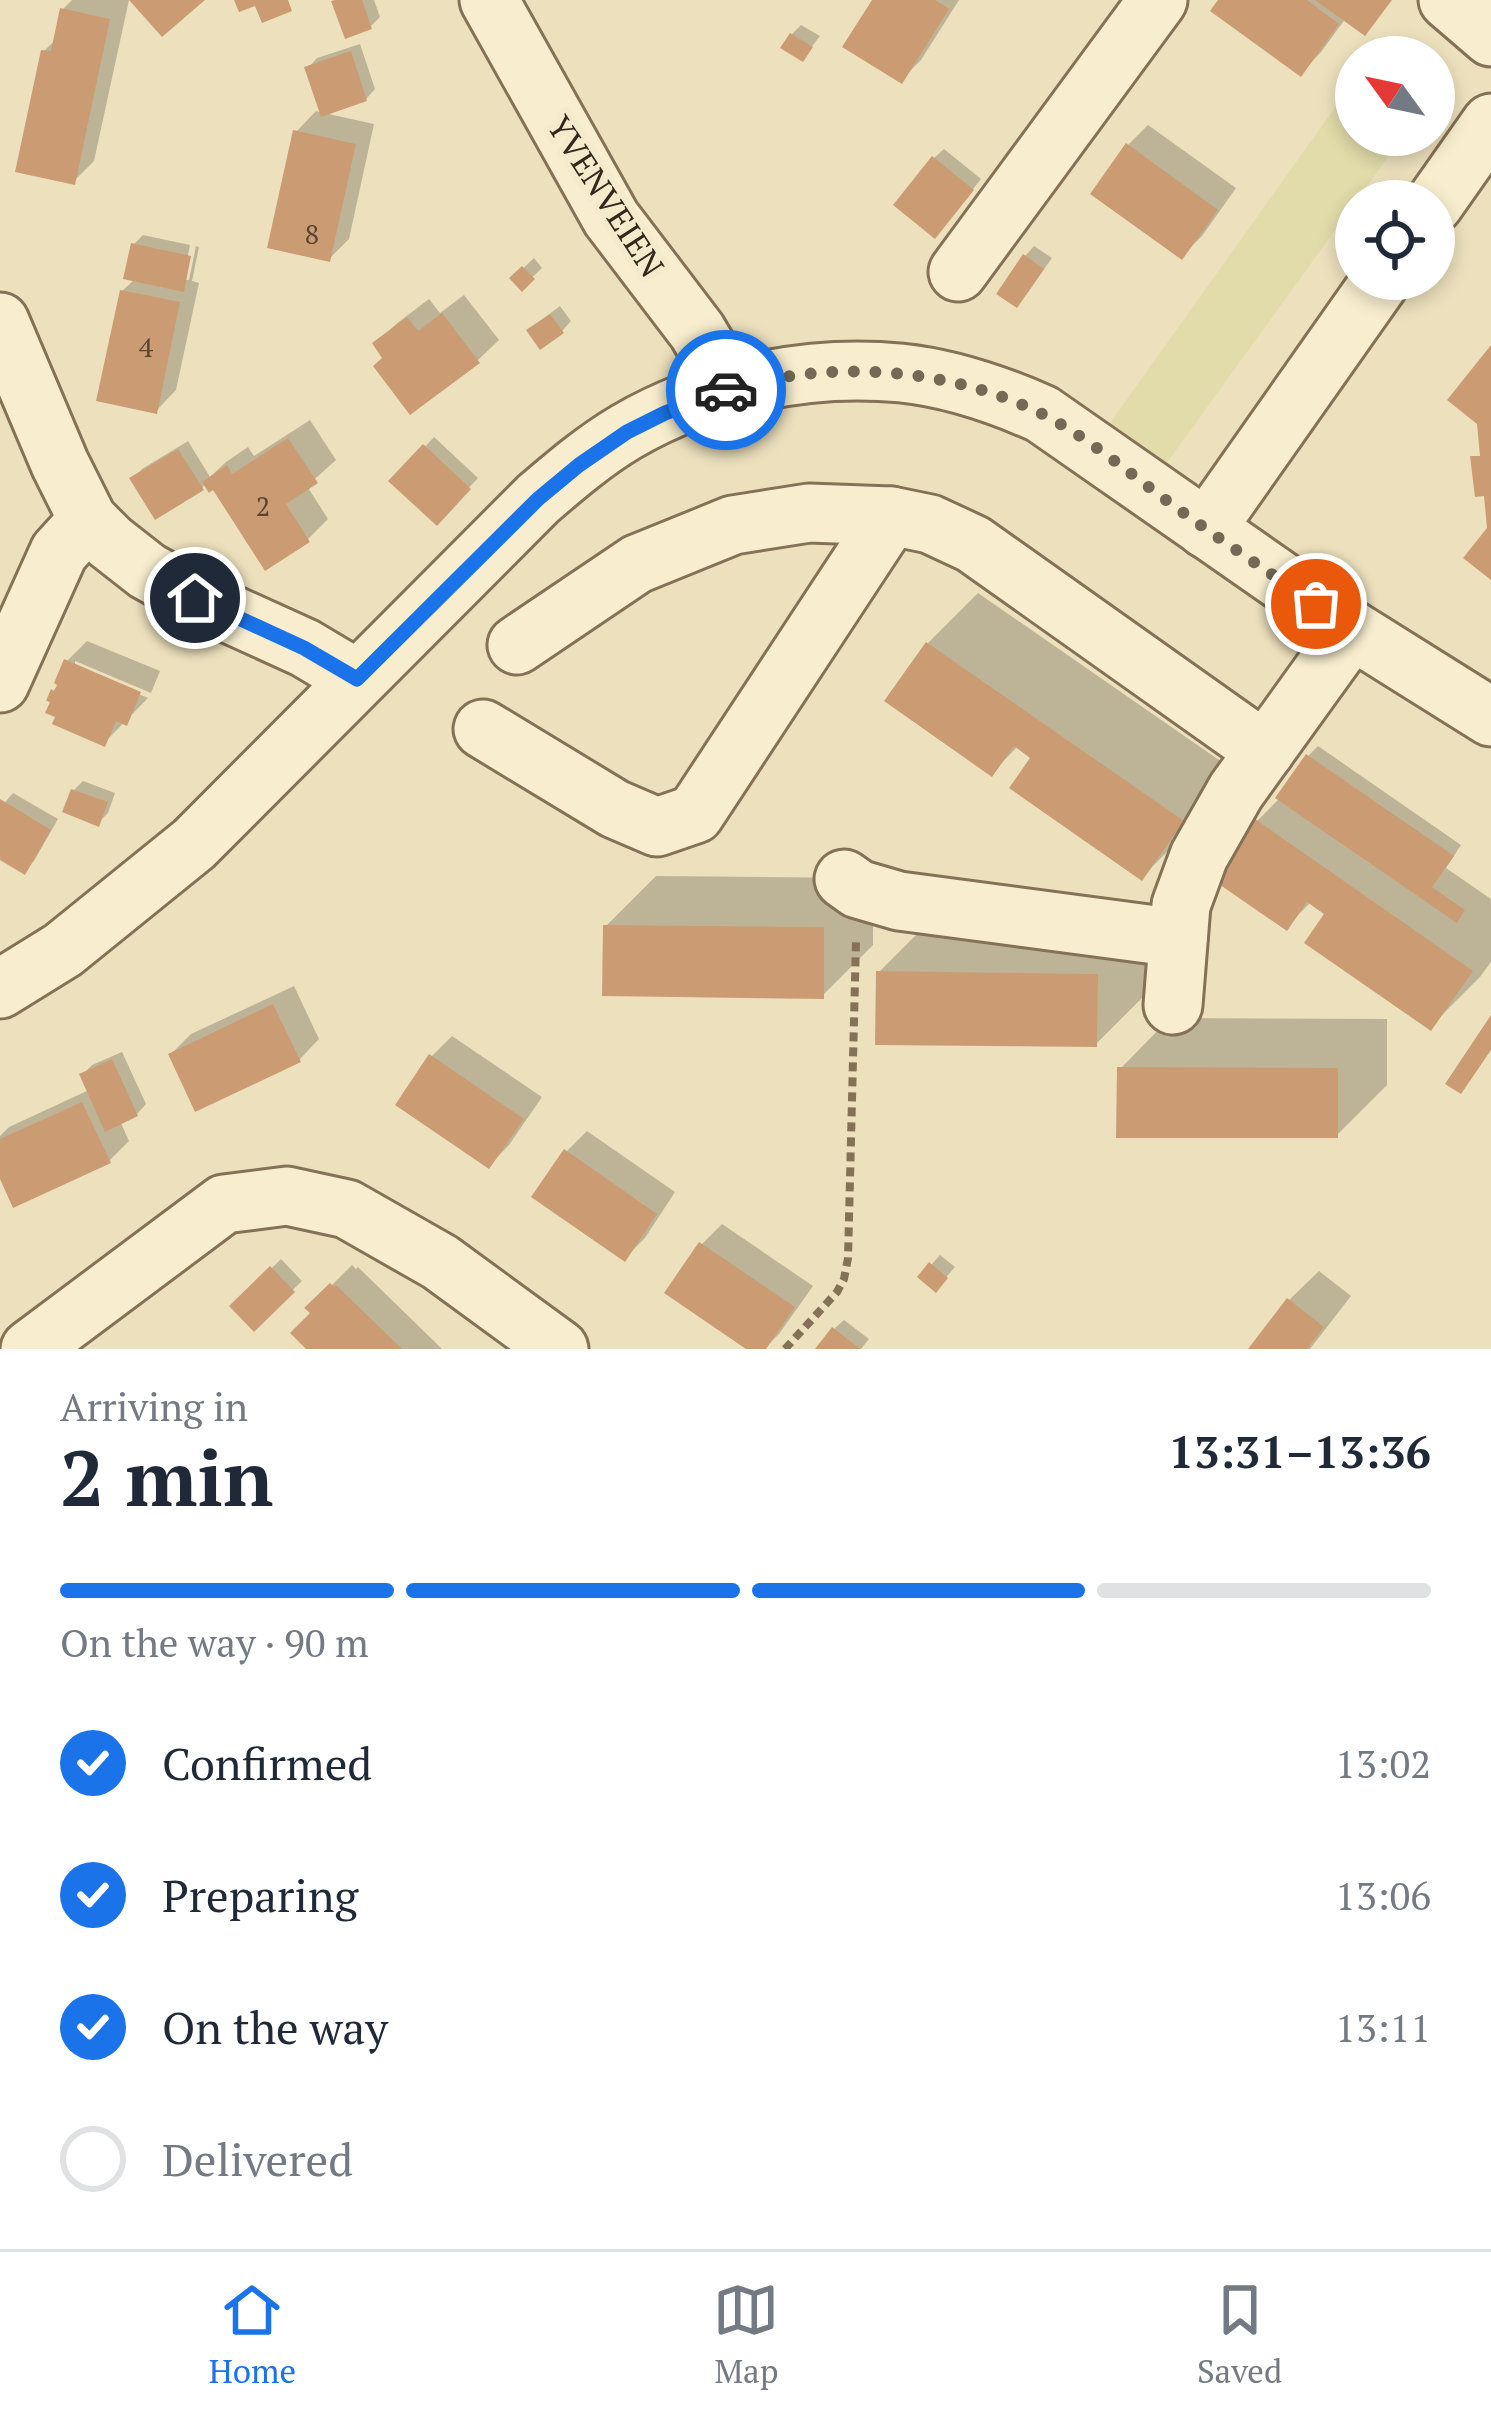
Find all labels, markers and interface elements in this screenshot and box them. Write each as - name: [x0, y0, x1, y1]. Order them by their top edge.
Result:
- north arrow: [1335, 36, 1455, 156]
- map controls: [1335, 36, 1455, 300]
- street label: YVENVEIEN: [538, 107, 675, 285]
- button: locate: [1335, 180, 1455, 300]
- house number: 8: [305, 216, 319, 252]
- house number: 4: [139, 329, 154, 365]
- courier: [666, 330, 786, 450]
- icon: car: [693, 357, 759, 423]
- house number: 2: [256, 488, 270, 524]
- pin: [144, 547, 246, 649]
- pin: [1265, 553, 1367, 655]
- icon: home: [162, 565, 228, 631]
- icon: bag: [1283, 571, 1349, 637]
- text: Arriving in: [60, 1380, 248, 1432]
- text: 13:31–13:36: [1169, 1421, 1431, 1481]
- text: 2 min: [60, 1425, 273, 1528]
- text: On the way · 90 m: [60, 1616, 369, 1668]
- icon: check: [60, 1730, 126, 1796]
- text: Confirmed: [162, 1733, 372, 1793]
- text: 13:02: [1335, 1737, 1431, 1789]
- icon: check: [60, 1862, 126, 1928]
- text: Preparing: [162, 1865, 358, 1925]
- text: 13:06: [1335, 1869, 1431, 1921]
- icon: check: [60, 1994, 126, 2060]
- text: On the way: [162, 1997, 388, 2057]
- text: 13:11: [1335, 2001, 1431, 2053]
- text: Delivered: [162, 2129, 353, 2189]
- tab: Home: [209, 2277, 296, 2392]
- tab: Map: [713, 2277, 779, 2392]
- tab: Saved: [1197, 2277, 1282, 2392]

